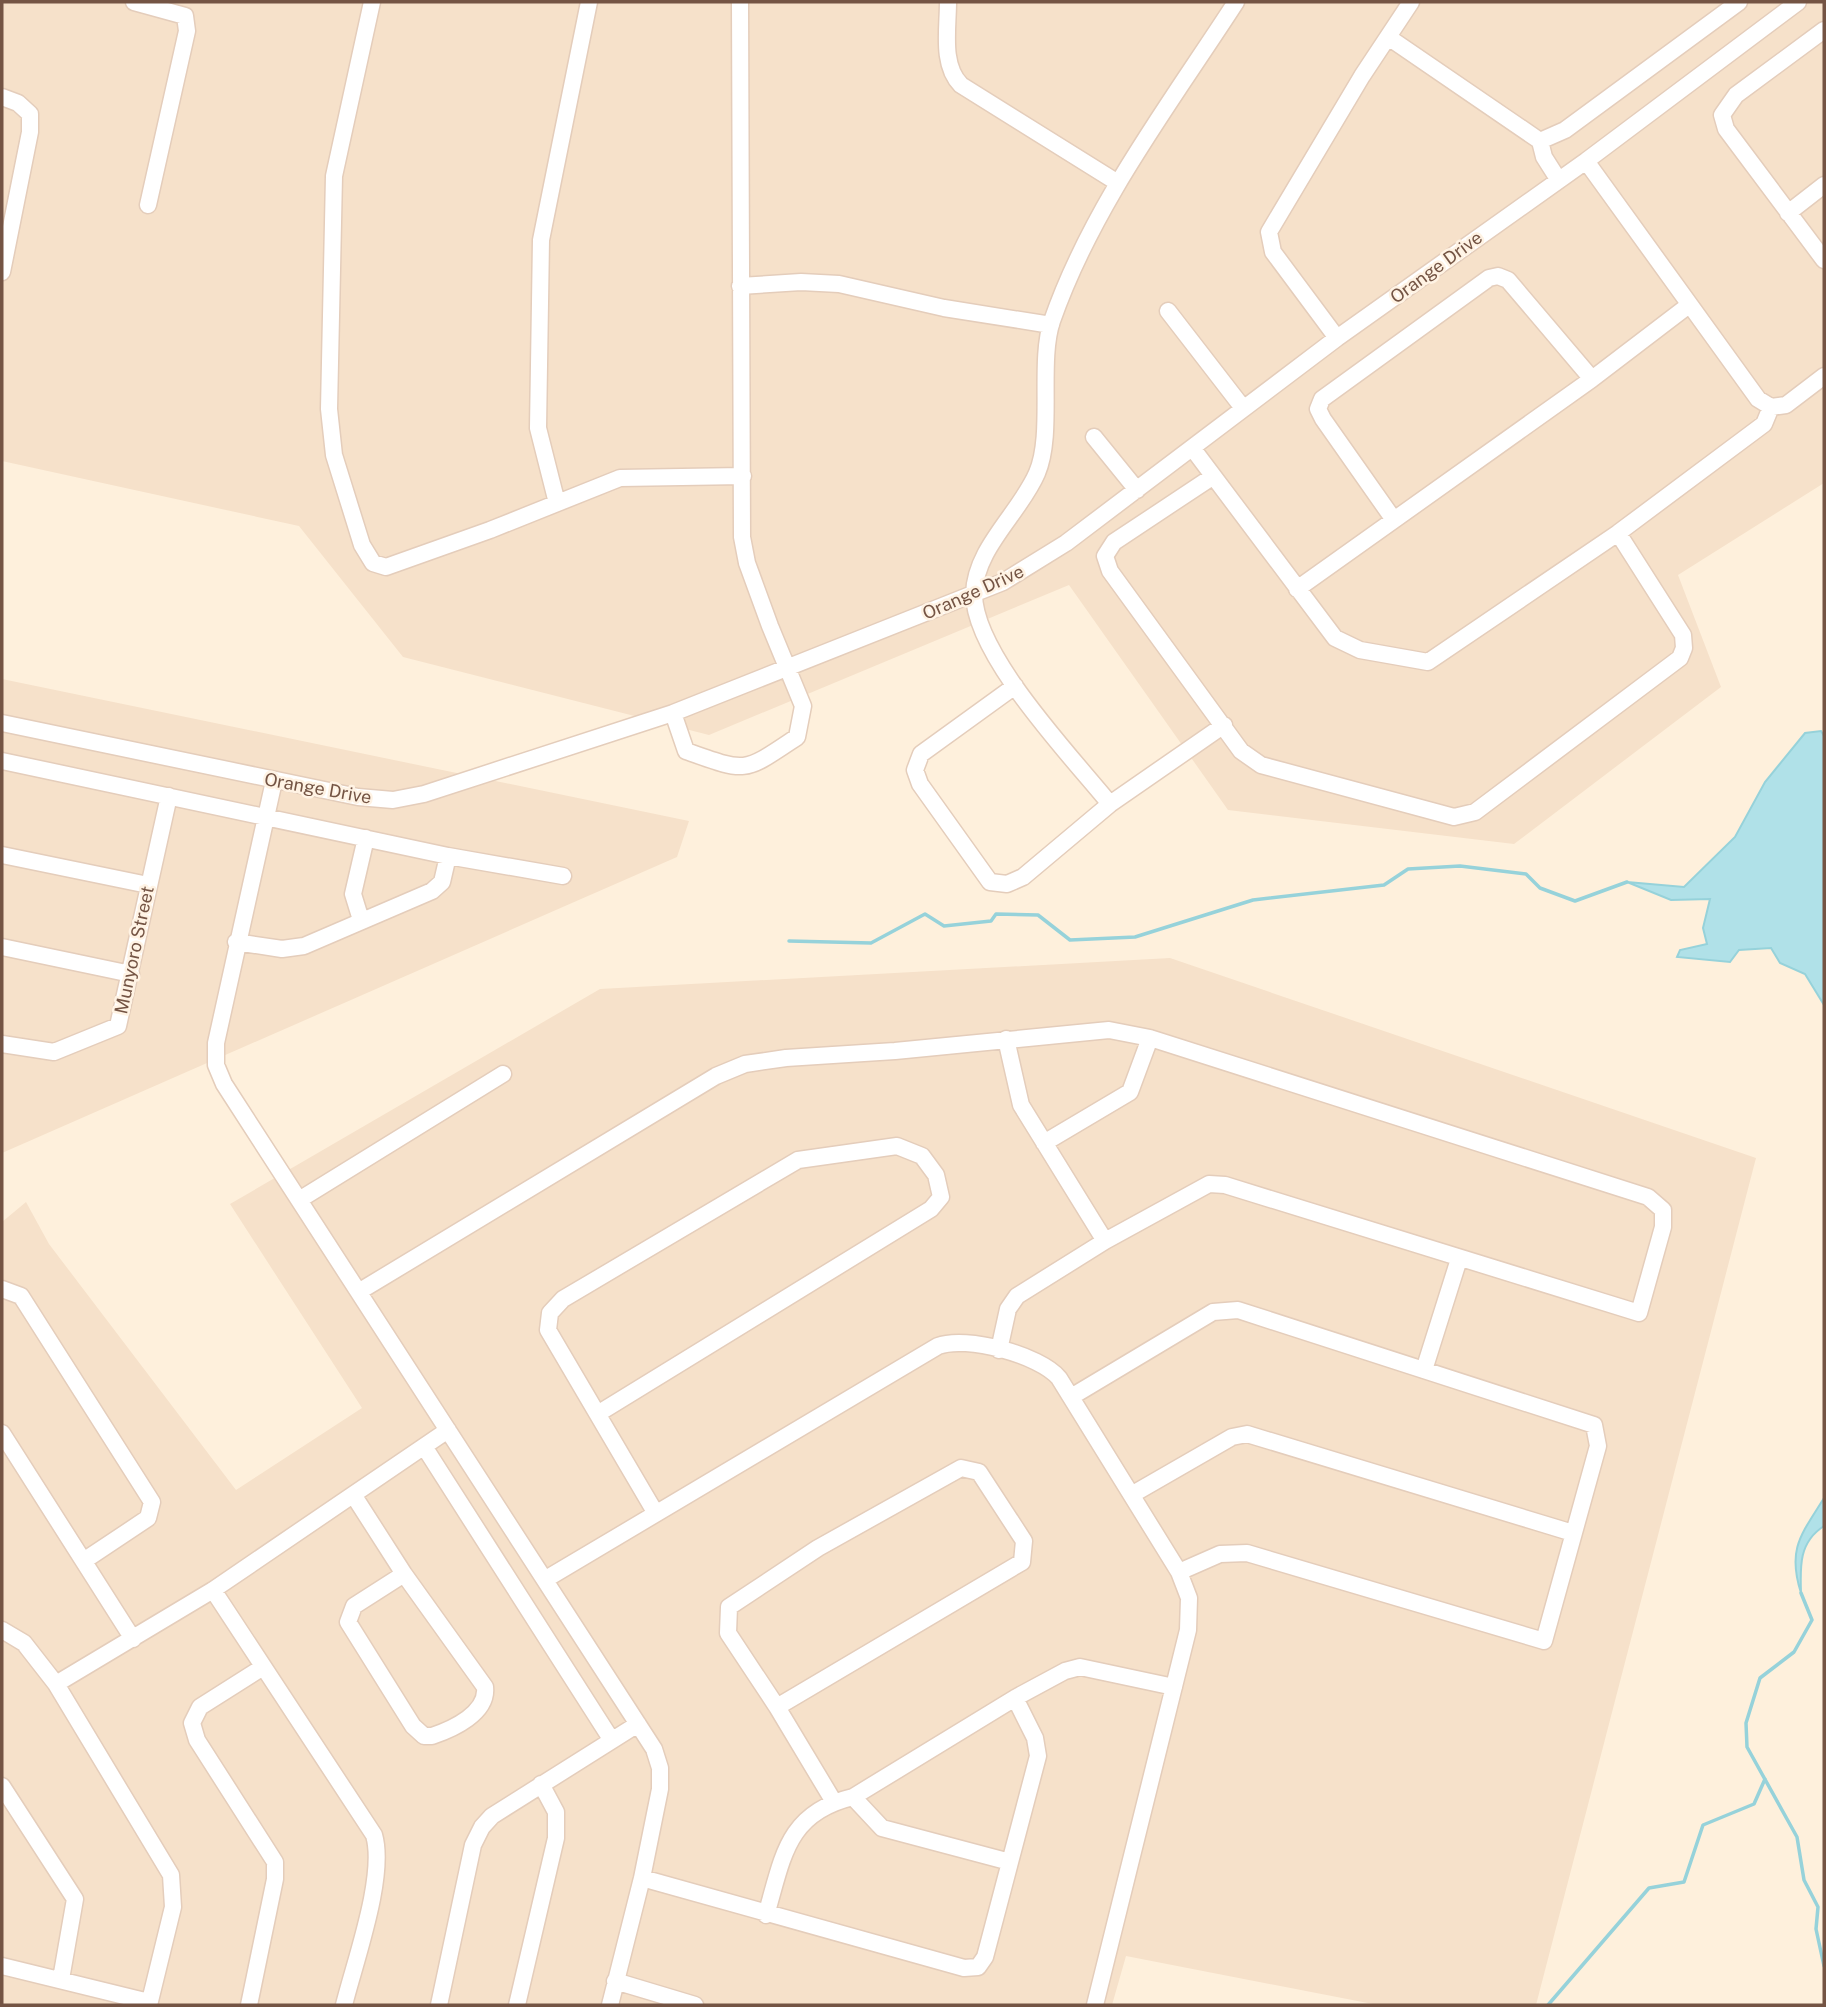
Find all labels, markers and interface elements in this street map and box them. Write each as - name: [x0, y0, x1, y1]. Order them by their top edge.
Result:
- street label: Orange Drive: [1386, 227, 1486, 307]
- street label: Orange Drive: [919, 560, 1027, 624]
- street label: Orange Drive: [263, 768, 373, 808]
- street label: Munyoro Street: [110, 884, 158, 1016]

